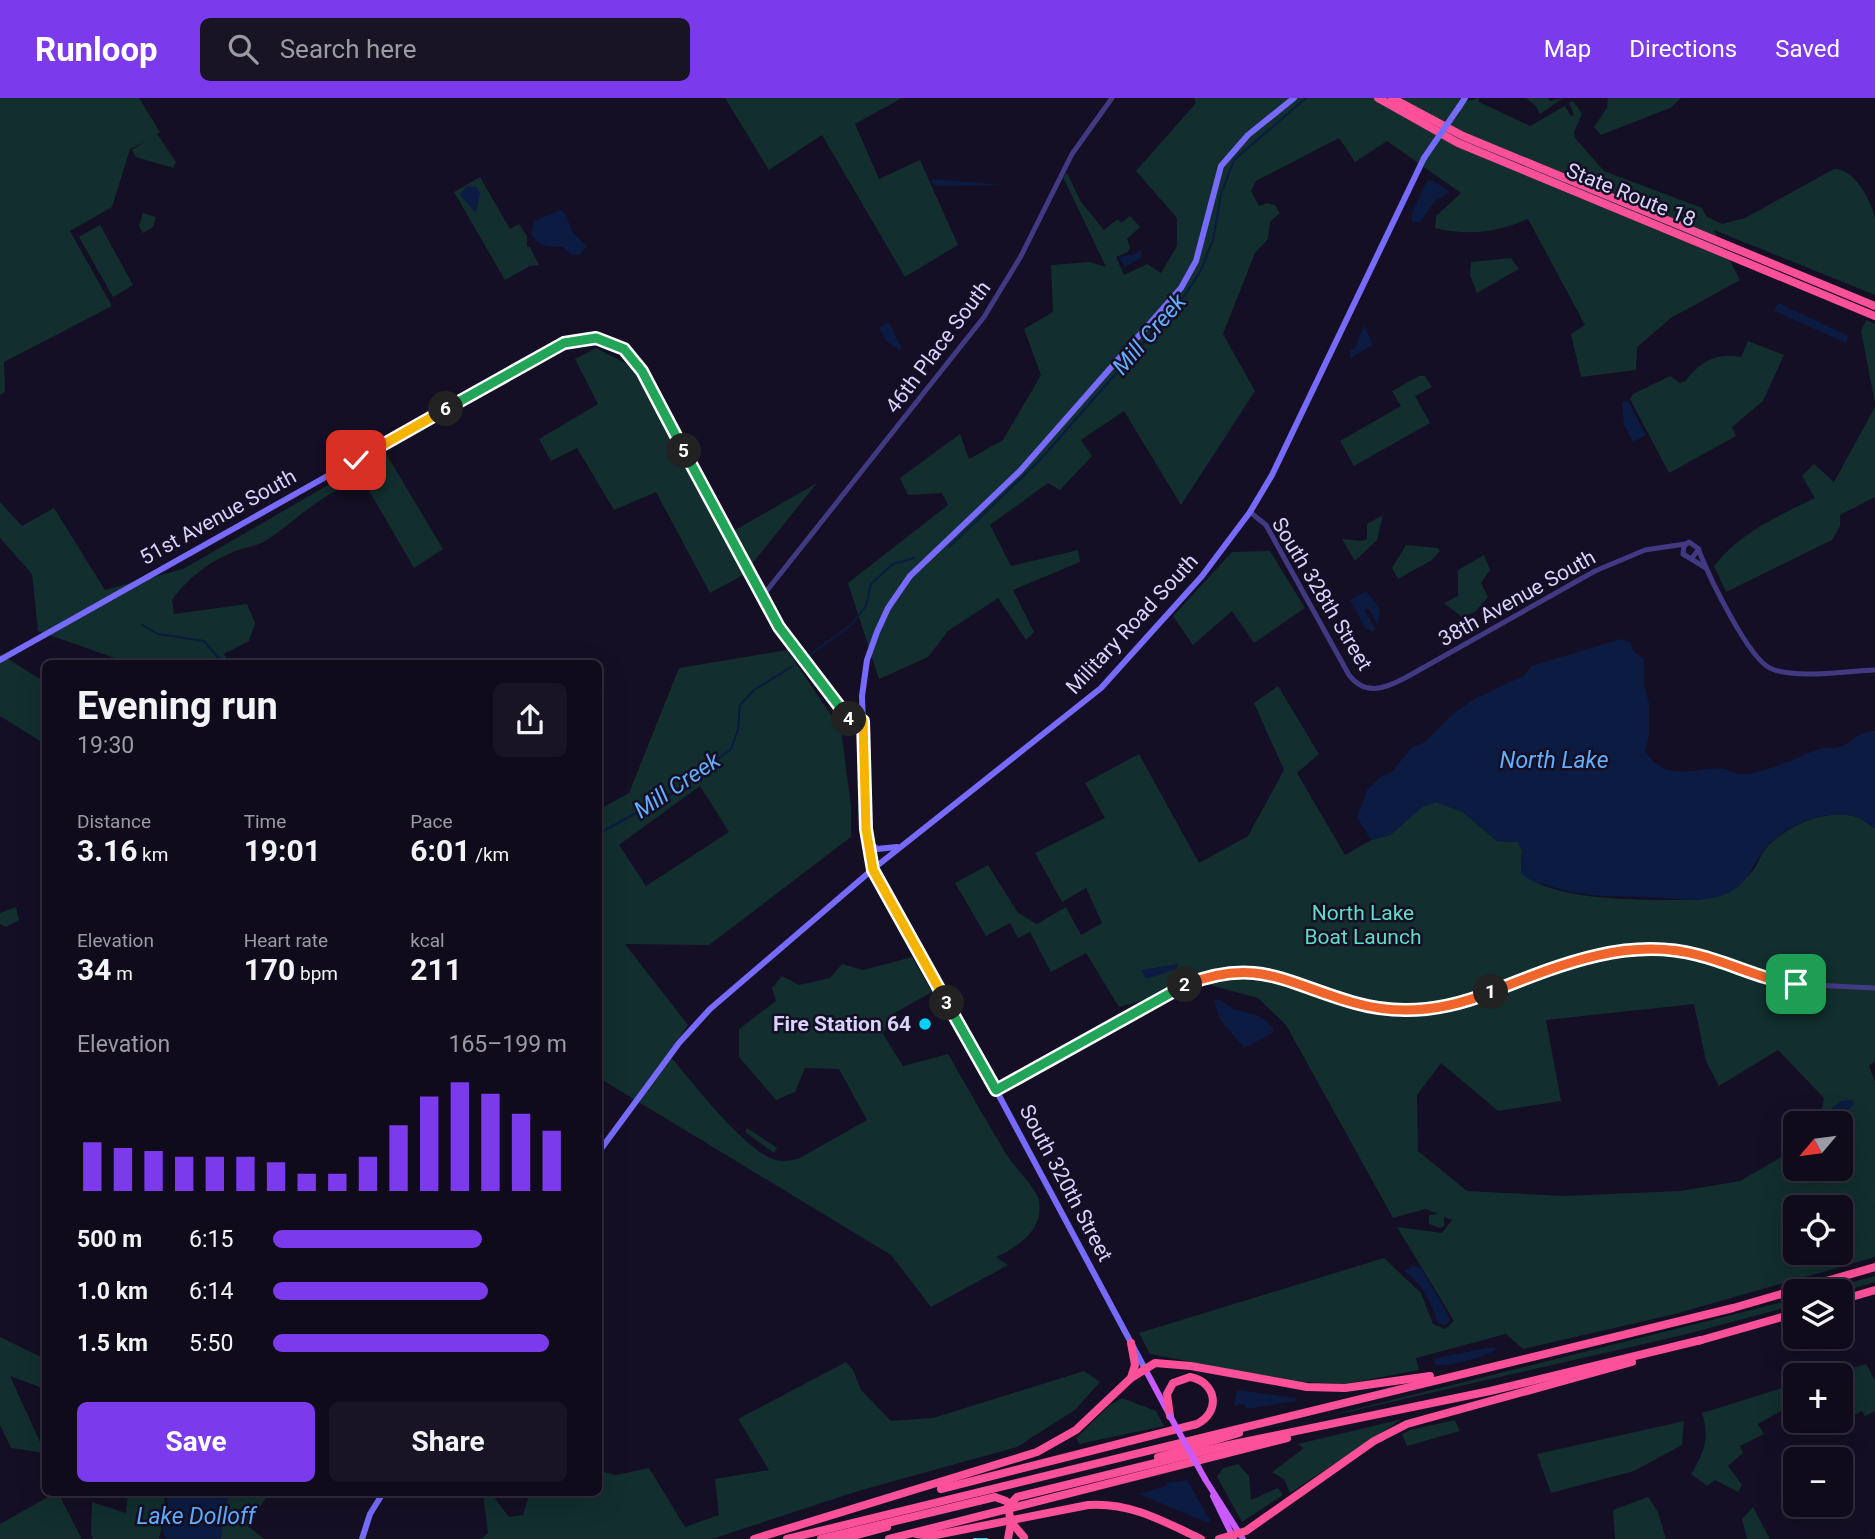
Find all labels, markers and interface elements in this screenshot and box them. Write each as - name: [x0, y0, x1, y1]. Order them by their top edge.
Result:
- search box: [200, 18, 690, 81]
- text: Runloop: [35, 30, 158, 69]
- icon: search: [224, 30, 262, 68]
- text: Search here: [280, 34, 416, 64]
- text: Map: [1544, 35, 1591, 63]
- text: Directions: [1629, 35, 1737, 63]
- text: Saved: [1775, 35, 1840, 63]
- street label: State Route 18: [1563, 158, 1699, 232]
- street label: 46th Place South: [881, 276, 995, 418]
- water label: Mill Creek: [1107, 288, 1192, 380]
- pin: 6: [428, 392, 464, 426]
- text: 6: [440, 397, 451, 420]
- pin: [326, 430, 386, 490]
- pin: 5: [666, 434, 702, 468]
- text: 5: [678, 439, 689, 462]
- icon: check: [337, 441, 375, 479]
- street label: 51st Avenue South: [136, 464, 300, 570]
- street label: South 328th Street: [1267, 513, 1377, 675]
- street label: 38th Avenue South: [1434, 545, 1600, 651]
- street label: Military Road South: [1061, 549, 1203, 699]
- button: share: [493, 683, 567, 757]
- text: Evening run: [77, 684, 278, 728]
- pin: 4: [832, 702, 866, 736]
- text: 4: [843, 707, 854, 730]
- text: 19:30: [77, 732, 134, 759]
- water label: Mill Creek: [629, 746, 726, 824]
- water label: North Lake: [1499, 747, 1609, 774]
- text: Distance: [77, 810, 151, 833]
- text: Time: [244, 810, 286, 833]
- text: Pace: [410, 810, 453, 833]
- text: 3.16: [77, 833, 137, 868]
- text: 19:01: [244, 833, 321, 868]
- text: 6:01: [410, 833, 470, 868]
- text: km: [137, 843, 168, 866]
- text: /km: [470, 843, 509, 866]
- park label: North Lake Boat Launch: [1304, 901, 1422, 949]
- text: Elevation: [77, 929, 154, 952]
- text: Heart rate: [244, 929, 328, 952]
- text: kcal: [410, 929, 445, 952]
- text: 34: [77, 952, 111, 987]
- text: 170: [244, 952, 295, 987]
- text: 211: [410, 952, 462, 987]
- pin: [1766, 954, 1826, 1014]
- text: m: [111, 962, 133, 985]
- text: bpm: [295, 962, 338, 985]
- icon: arrive: [1777, 965, 1815, 1003]
- pin: 2: [1168, 968, 1202, 1002]
- text: 2: [1179, 973, 1190, 996]
- pin: 1: [1474, 974, 1508, 1010]
- text: 1: [1485, 980, 1496, 1003]
- pin: 3: [930, 986, 964, 1020]
- text: 3: [941, 991, 952, 1014]
- place label: Fire Station 64: [773, 1012, 911, 1036]
- marker: Fire Station 64: [917, 1016, 933, 1032]
- text: Elevation: [77, 1031, 170, 1058]
- text: 165–199 m: [448, 1031, 567, 1058]
- street label: South 320th Street: [1015, 1100, 1118, 1266]
- north arrow: [1783, 1111, 1853, 1181]
- map controls: [1783, 1111, 1853, 1517]
- button: locate: [1783, 1195, 1853, 1265]
- text: 500 m: [77, 1226, 142, 1253]
- text: 6:15: [189, 1226, 233, 1253]
- text: 1.0 km: [77, 1278, 148, 1305]
- text: 6:14: [189, 1278, 233, 1305]
- button: layers: [1783, 1279, 1853, 1349]
- text: 1.5 km: [77, 1330, 148, 1357]
- text: 5:50: [189, 1330, 233, 1357]
- button: +: [1783, 1363, 1853, 1433]
- button: Save: [77, 1402, 315, 1482]
- button: Share: [329, 1402, 567, 1482]
- button: −: [1783, 1447, 1853, 1517]
- water label: Lake Dolloff: [136, 1503, 258, 1530]

